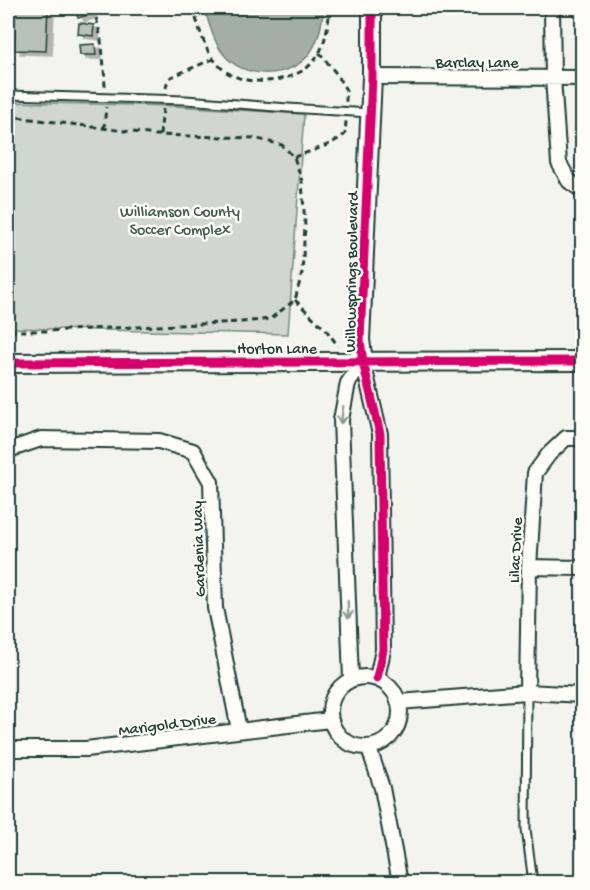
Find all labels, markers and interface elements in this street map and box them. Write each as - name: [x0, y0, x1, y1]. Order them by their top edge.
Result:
- street label: Barclay Lane: [435, 55, 519, 74]
- street label: Willowsprings Boulevard: [343, 190, 364, 353]
- park label: Williamson County Soccer Complex: [120, 204, 240, 241]
- street label: Horton Lane: [237, 341, 318, 360]
- one-way arrow: [337, 404, 348, 424]
- street label: Gardenia Way: [189, 500, 212, 597]
- street label: Lilac Drive: [506, 516, 529, 584]
- one-way arrow: [343, 599, 354, 619]
- street label: Marigold Drive: [118, 711, 218, 742]

